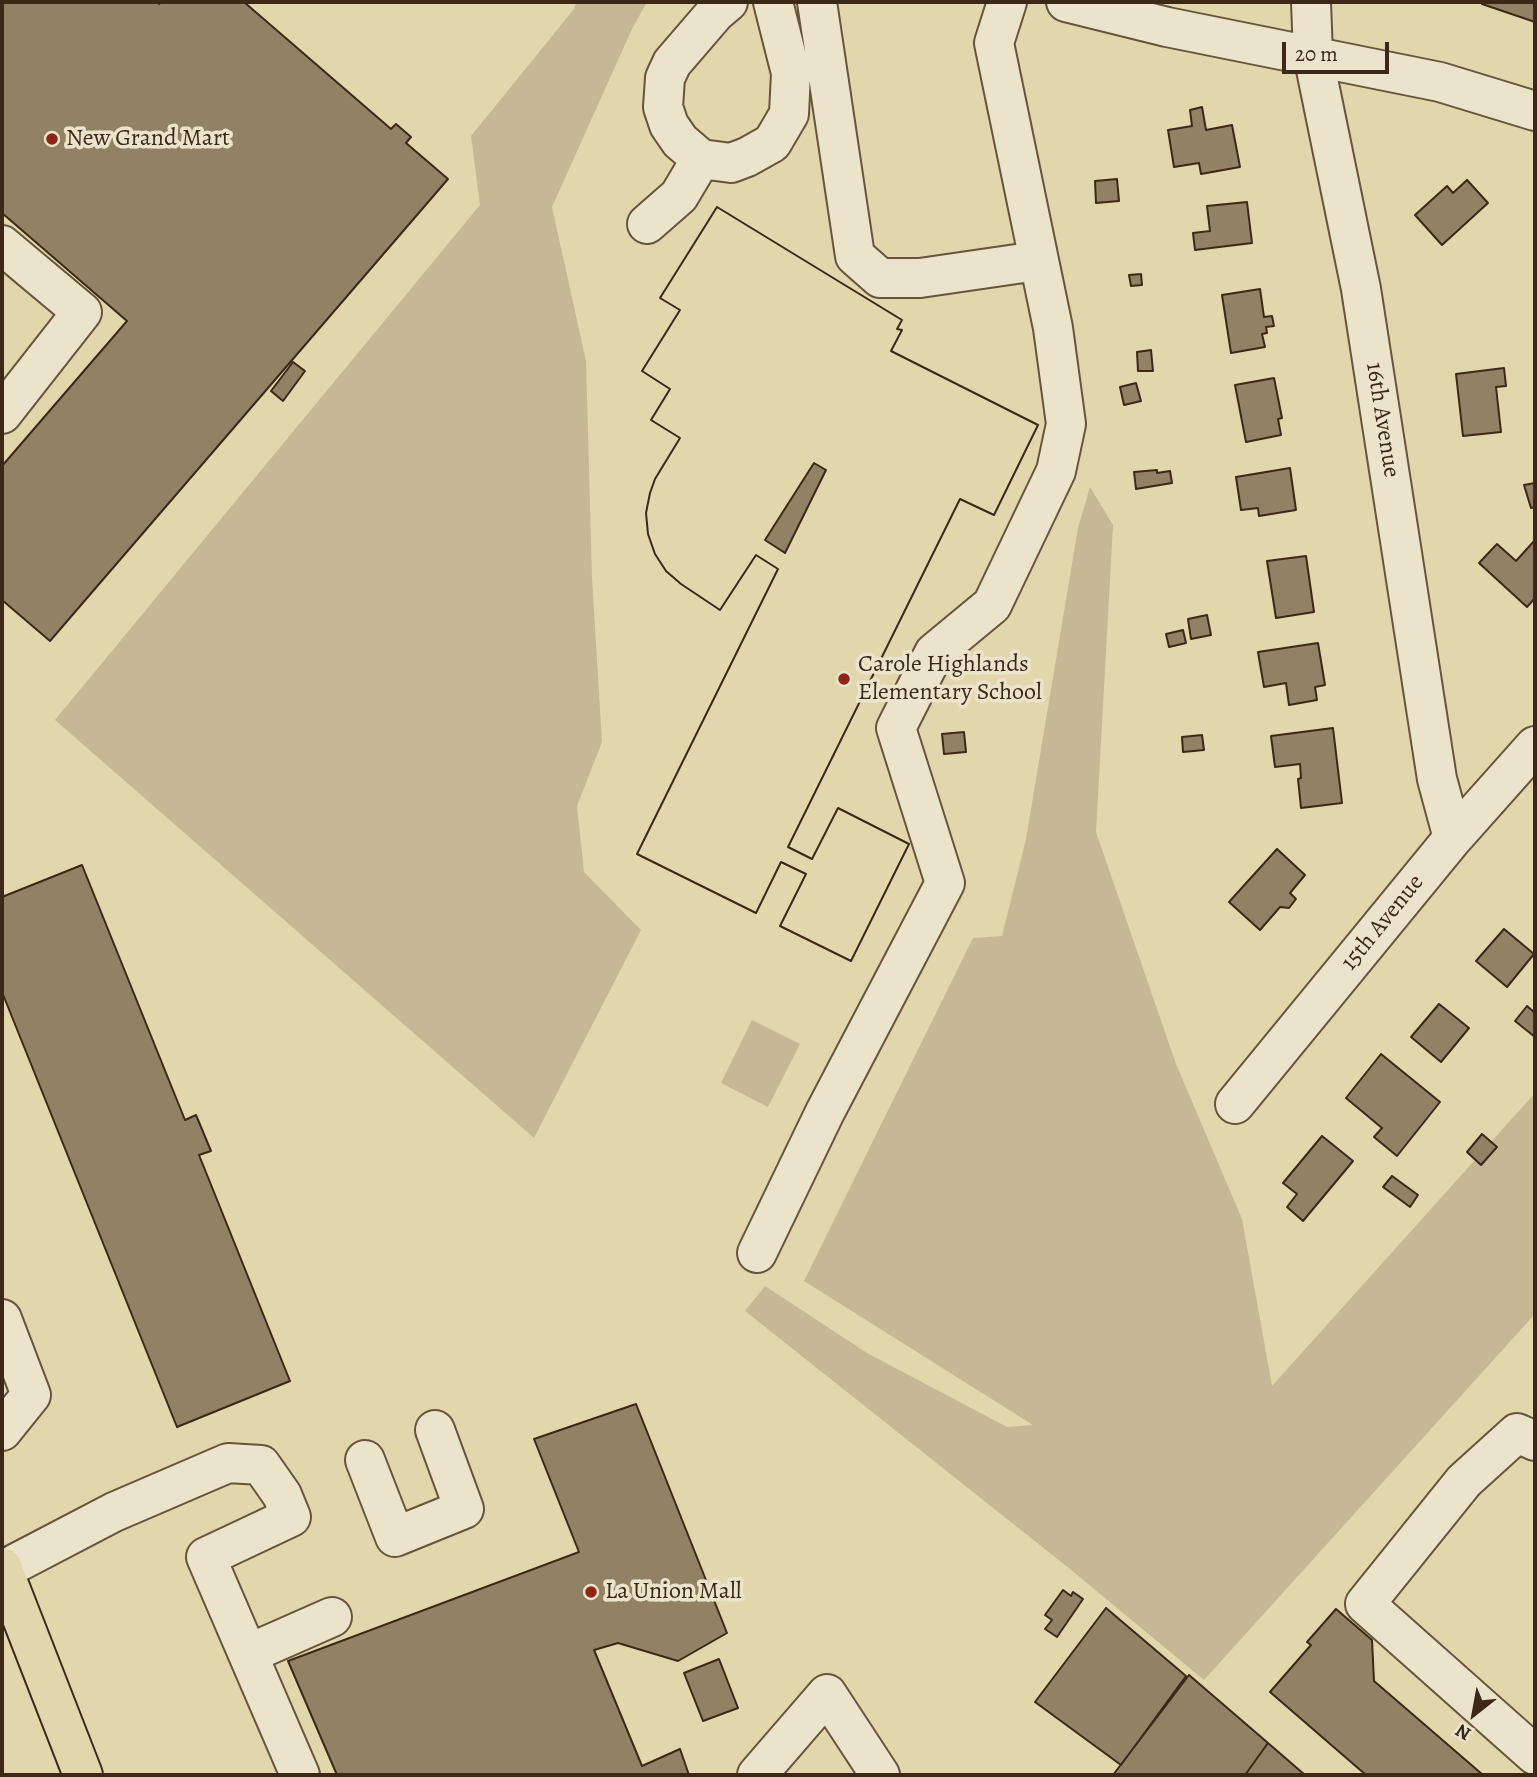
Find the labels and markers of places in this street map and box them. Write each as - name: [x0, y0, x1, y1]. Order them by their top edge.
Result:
- place label: New Grand Mart: [66, 125, 230, 153]
- marker: New Grand Mart: [44, 131, 60, 147]
- place label: Carole Highlands Elementary School: [858, 651, 1042, 707]
- marker: Carole Highlands Elementary School: [836, 671, 852, 687]
- place label: La Union Mall: [605, 1578, 742, 1606]
- marker: La Union Mall: [583, 1584, 599, 1600]

